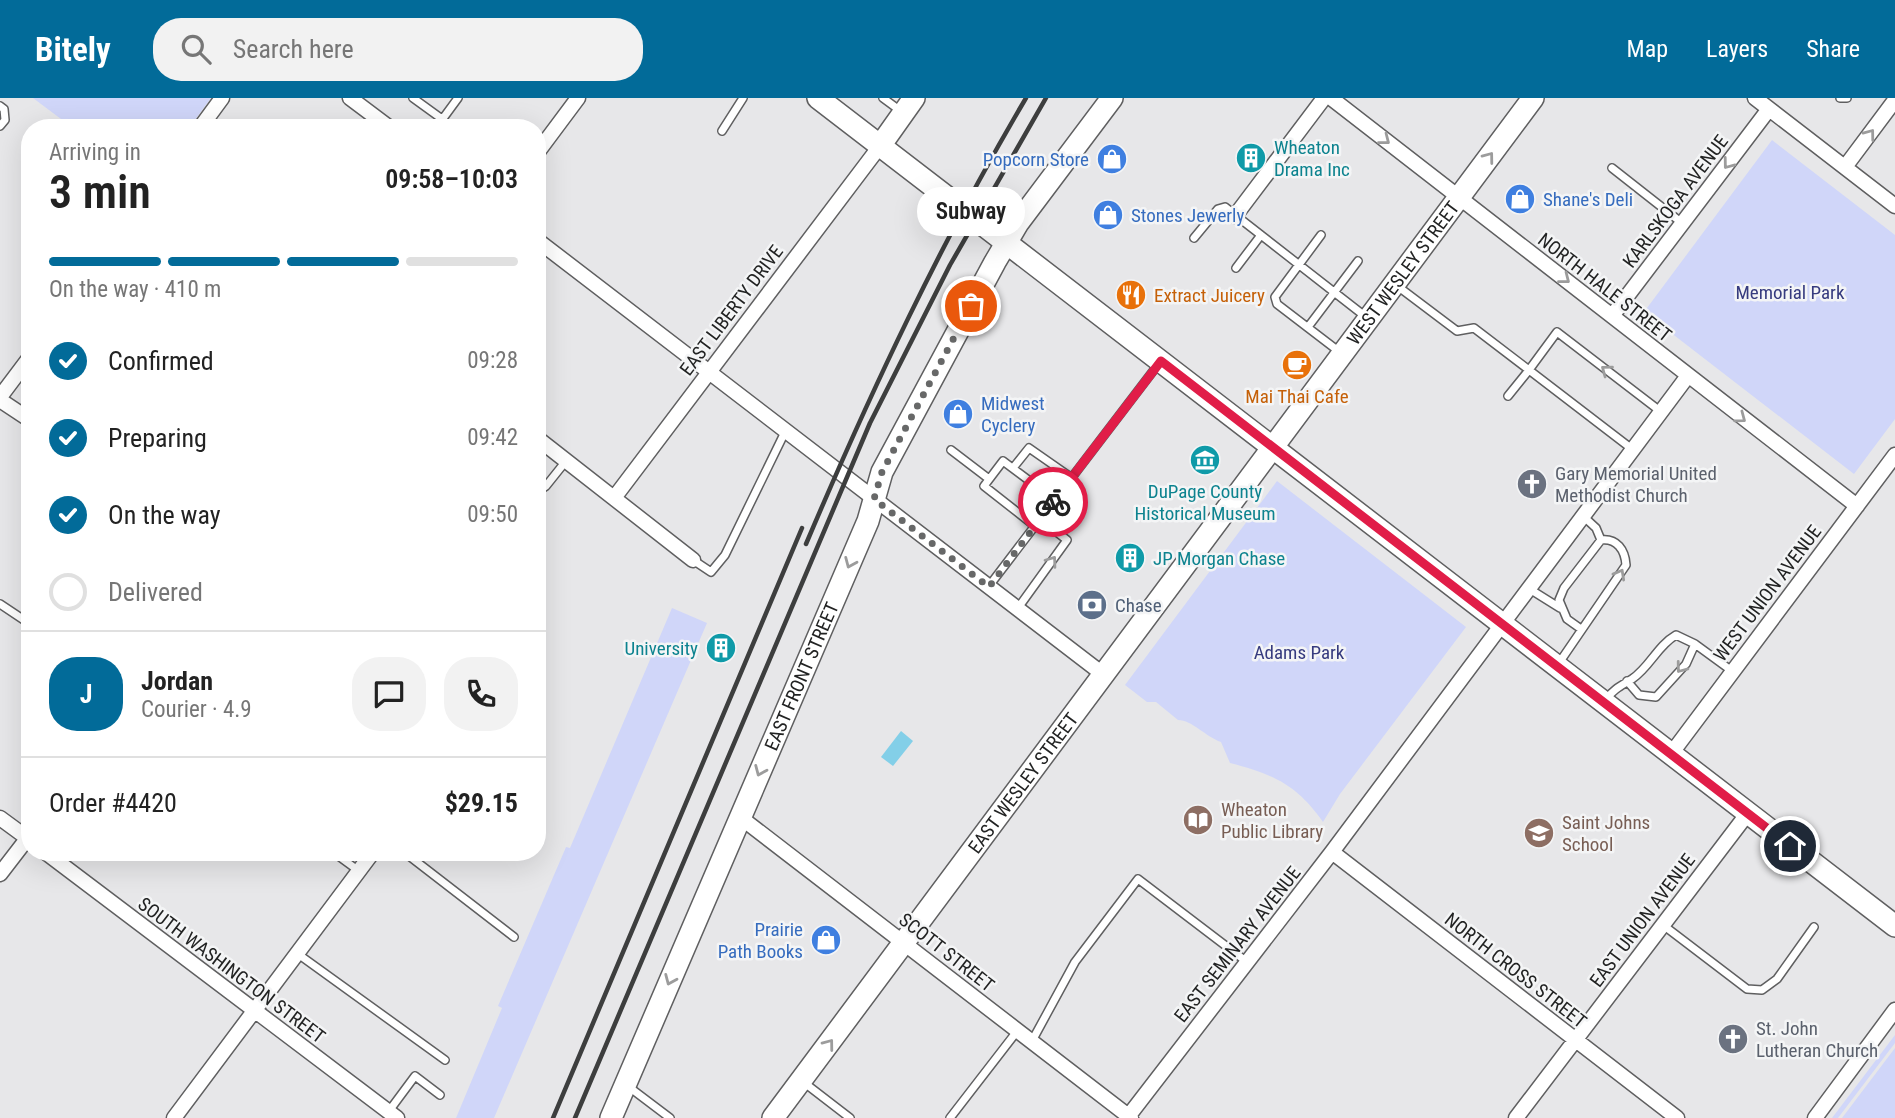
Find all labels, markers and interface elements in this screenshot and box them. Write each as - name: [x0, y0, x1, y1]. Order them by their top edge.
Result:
- search box: [153, 18, 643, 81]
- text: Bitely: [35, 30, 111, 69]
- icon: search: [177, 30, 215, 68]
- text: Search here: [233, 34, 354, 64]
- text: Map: [1627, 35, 1668, 63]
- text: Layers: [1706, 35, 1768, 63]
- text: Share: [1806, 35, 1860, 63]
- one-way arrow: [1862, 129, 1874, 141]
- street label: KARLSKOGA AVENUE: [1618, 130, 1733, 272]
- one-way arrow: [1377, 131, 1390, 144]
- place label: Wheaton Drama Inc: [1274, 136, 1350, 181]
- text: Arriving in: [49, 139, 141, 166]
- building icon: Wheaton Drama Inc: [1234, 141, 1268, 175]
- shop icon: Popcorn Store: [1095, 142, 1129, 176]
- place label: Popcorn Store: [983, 148, 1089, 171]
- one-way arrow: [1481, 152, 1493, 164]
- one-way arrow: [1724, 156, 1736, 169]
- text: 09:58–10:03: [385, 164, 518, 194]
- text: 3 min: [49, 165, 151, 219]
- shop icon: Shane's Deli: [1503, 182, 1537, 216]
- callout: Subway: [917, 187, 1025, 236]
- place label: Shane's Deli: [1543, 188, 1633, 211]
- street label: WEST WESLEY STREET: [1342, 197, 1464, 349]
- text: Subway: [936, 198, 1006, 225]
- shop icon: Stones Jewerly: [1091, 198, 1125, 232]
- place label: Stones Jewerly: [1131, 204, 1244, 227]
- street label: NORTH HALE STREET: [1533, 228, 1676, 347]
- street label: EAST LIBERTY DRIVE: [675, 241, 788, 380]
- one-way arrow: [1557, 271, 1569, 284]
- text: On the way · 410 m: [49, 276, 221, 303]
- pin: [941, 276, 1001, 336]
- restaurant icon: Extract Juicery: [1114, 278, 1148, 312]
- park label: Memorial Park: [1736, 281, 1845, 304]
- place label: Extract Juicery: [1154, 284, 1265, 307]
- icon: bag: [952, 287, 990, 325]
- icon: check: [49, 342, 87, 380]
- text: Confirmed: [108, 346, 214, 376]
- text: 09:28: [467, 347, 518, 374]
- cafe icon: Mai Thai Cafe: [1280, 348, 1314, 382]
- one-way arrow: [1602, 365, 1614, 378]
- place label: Mai Thai Cafe: [1245, 385, 1349, 408]
- place label: Midwest Cyclery: [981, 392, 1045, 437]
- shop icon: Midwest Cyclery: [941, 397, 975, 431]
- one-way arrow: [1733, 410, 1746, 423]
- icon: check: [49, 419, 87, 457]
- text: Preparing: [108, 423, 207, 453]
- text: 09:42: [467, 424, 518, 451]
- museum icon: DuPage County Historical Museum: [1188, 443, 1222, 477]
- place label: Gary Memorial United Methodist Church: [1555, 462, 1717, 507]
- courier: [1018, 467, 1088, 537]
- church icon: Gary Memorial United Methodist Church: [1515, 467, 1549, 501]
- place label: DuPage County Historical Museum: [1134, 480, 1276, 525]
- icon: bike: [1034, 483, 1072, 521]
- icon: check: [49, 496, 87, 534]
- text: On the way: [108, 500, 221, 530]
- text: 09:50: [467, 501, 518, 528]
- street label: WEST UNION AVENUE: [1709, 521, 1826, 666]
- building icon: JP Morgan Chase: [1113, 541, 1147, 575]
- place label: JP Morgan Chase: [1153, 547, 1285, 570]
- one-way arrow: [844, 555, 858, 568]
- one-way arrow: [1044, 556, 1056, 569]
- one-way arrow: [1612, 568, 1625, 581]
- text: Delivered: [108, 577, 203, 607]
- bank icon: Chase: [1075, 588, 1109, 622]
- place label: Chase: [1115, 594, 1162, 617]
- street label: EAST FRONT STREET: [760, 599, 844, 754]
- building icon: University: [704, 631, 738, 665]
- place label: University: [625, 637, 698, 660]
- park label: Adams Park: [1254, 641, 1345, 664]
- button: chat: [352, 657, 426, 731]
- button: phone: [444, 657, 518, 731]
- one-way arrow: [1677, 660, 1690, 673]
- text: Jordan: [141, 666, 213, 696]
- text: J: [80, 679, 92, 709]
- text: Courier · 4.9: [141, 696, 252, 723]
- street label: EAST WESLEY STREET: [963, 708, 1083, 858]
- one-way arrow: [754, 764, 768, 777]
- text: Order #4420: [49, 788, 177, 818]
- text: $29.15: [445, 788, 518, 818]
- place label: Wheaton Public Library: [1221, 798, 1323, 843]
- library icon: Wheaton Public Library: [1181, 803, 1215, 837]
- place label: Saint Johns School: [1562, 811, 1650, 856]
- school or university icon: Saint Johns School: [1522, 816, 1556, 850]
- pin: [1760, 816, 1820, 876]
- icon: home: [1771, 827, 1809, 865]
- street label: EAST UNION AVENUE: [1585, 849, 1700, 992]
- street label: EAST SEMINARY AVENUE: [1169, 862, 1305, 1027]
- street label: SOUTH WASHINGTON STREET: [134, 892, 330, 1048]
- street label: SCOTT STREET: [894, 908, 999, 997]
- street label: NORTH CROSS STREET: [1440, 908, 1591, 1033]
- place label: Prairie Path Books: [718, 918, 803, 963]
- shop icon: Prairie Path Books: [809, 923, 843, 957]
- one-way arrow: [664, 973, 678, 986]
- place label: St. John Lutheran Church: [1756, 1017, 1878, 1062]
- church icon: St. John Lutheran Church: [1716, 1022, 1750, 1056]
- one-way arrow: [821, 1039, 833, 1052]

